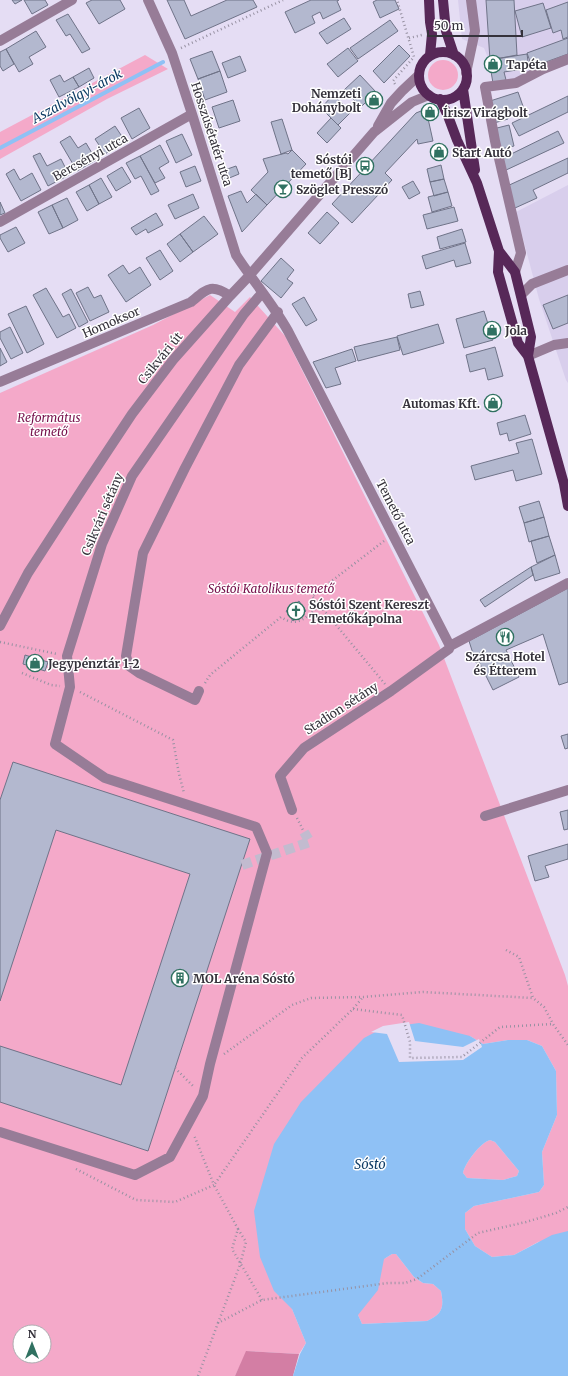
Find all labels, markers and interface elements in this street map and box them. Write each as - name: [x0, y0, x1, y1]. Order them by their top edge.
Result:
- scale bar: [428, 12, 522, 38]
- text: 50 m: [434, 18, 463, 33]
- shop icon: Tapéta: [483, 54, 503, 74]
- place label: Tapéta: [506, 57, 547, 72]
- water label: Aszalvölgyi-árok: [28, 65, 125, 127]
- street label: Hosszúsétatér utca: [188, 80, 236, 189]
- place label: Nemzeti Dohánybolt: [292, 86, 361, 115]
- shop icon: Nemzeti Dohánybolt: [364, 90, 384, 110]
- shop icon: Írisz Virágbolt: [420, 102, 440, 122]
- place label: Írisz Virágbolt: [443, 104, 528, 120]
- street label: Bercsényi utca: [50, 130, 131, 184]
- shop icon: Start Autó: [429, 142, 449, 162]
- place label: Start Autó: [452, 145, 512, 160]
- place label: Sóstói temető [B]: [291, 152, 352, 181]
- bus stop icon: Sóstói temető [B]: [355, 156, 375, 176]
- bar icon: Szöglet Presszó: [273, 179, 293, 199]
- place label: Szöglet Presszó: [296, 182, 388, 197]
- street label: Homoksor: [80, 303, 143, 341]
- shop icon: Jola: [482, 320, 502, 340]
- place label: Jola: [504, 323, 527, 338]
- street label: Csikvári út: [135, 329, 186, 387]
- shop icon: Automas Kft.: [483, 393, 503, 413]
- place label: Automas Kft.: [402, 396, 480, 411]
- park label: Református temető: [17, 410, 81, 439]
- street label: Csikvári sétány: [78, 470, 126, 558]
- street label: Temető utca: [373, 477, 419, 548]
- park label: Sóstói Katolikus temető: [208, 581, 335, 596]
- place label: Sóstói Szent Kereszt Temetőkápolna: [309, 597, 429, 626]
- church icon: Sóstói Szent Kereszt Temetőkápolna: [286, 601, 306, 621]
- restaurant icon: Szárcsa Hotel és Étterem: [495, 627, 515, 647]
- place label: Szárcsa Hotel és Étterem: [465, 649, 545, 678]
- shop icon: Jegypénztár 1-2: [25, 653, 45, 673]
- place label: Jegypénztár 1-2: [47, 656, 140, 671]
- street label: Stadion sétány: [301, 679, 381, 737]
- building icon: MOL Aréna Sóstó: [170, 968, 190, 988]
- place label: MOL Aréna Sóstó: [193, 971, 295, 986]
- water label: Sóstó: [354, 1156, 386, 1173]
- north arrow: [12, 1324, 52, 1364]
- text: N: [28, 1327, 37, 1341]

